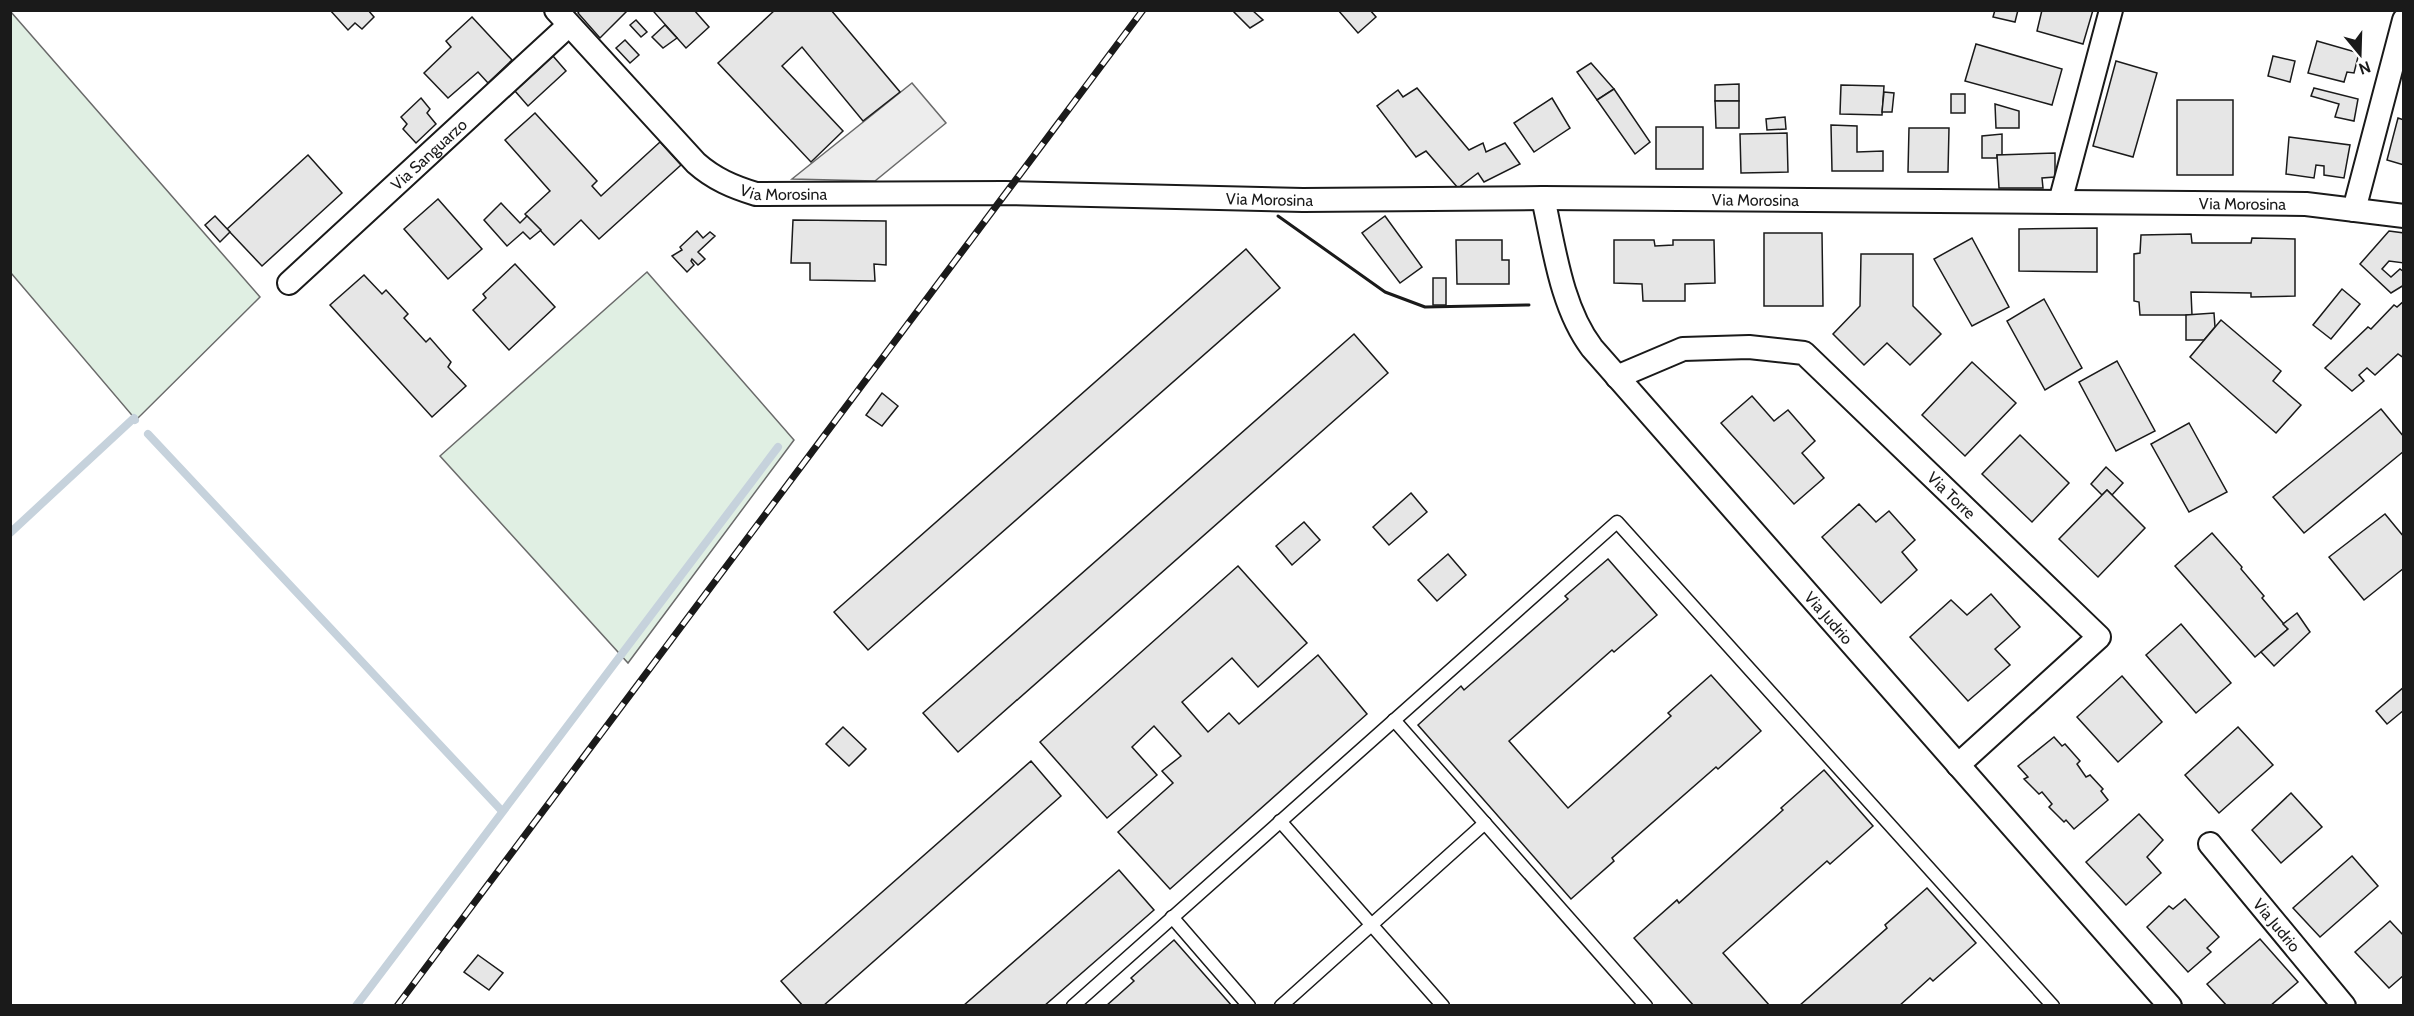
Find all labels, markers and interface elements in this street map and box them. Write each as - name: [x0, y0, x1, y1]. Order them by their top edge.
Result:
- north arrow: [2330, 24, 2390, 84]
- text: N: [2356, 57, 2373, 79]
- street label: Via Sanguarzo: [387, 115, 471, 194]
- street label: Via Morosina: [737, 180, 827, 204]
- street label: Via Morosina: [1226, 189, 1313, 210]
- street label: Via Morosina: [1712, 190, 1799, 210]
- street label: Via Morosina: [2199, 194, 2286, 214]
- street label: Via Torre: [1923, 468, 1979, 523]
- street label: Via Judrio: [1800, 588, 1857, 648]
- street label: Via Judrio: [2249, 895, 2304, 956]

